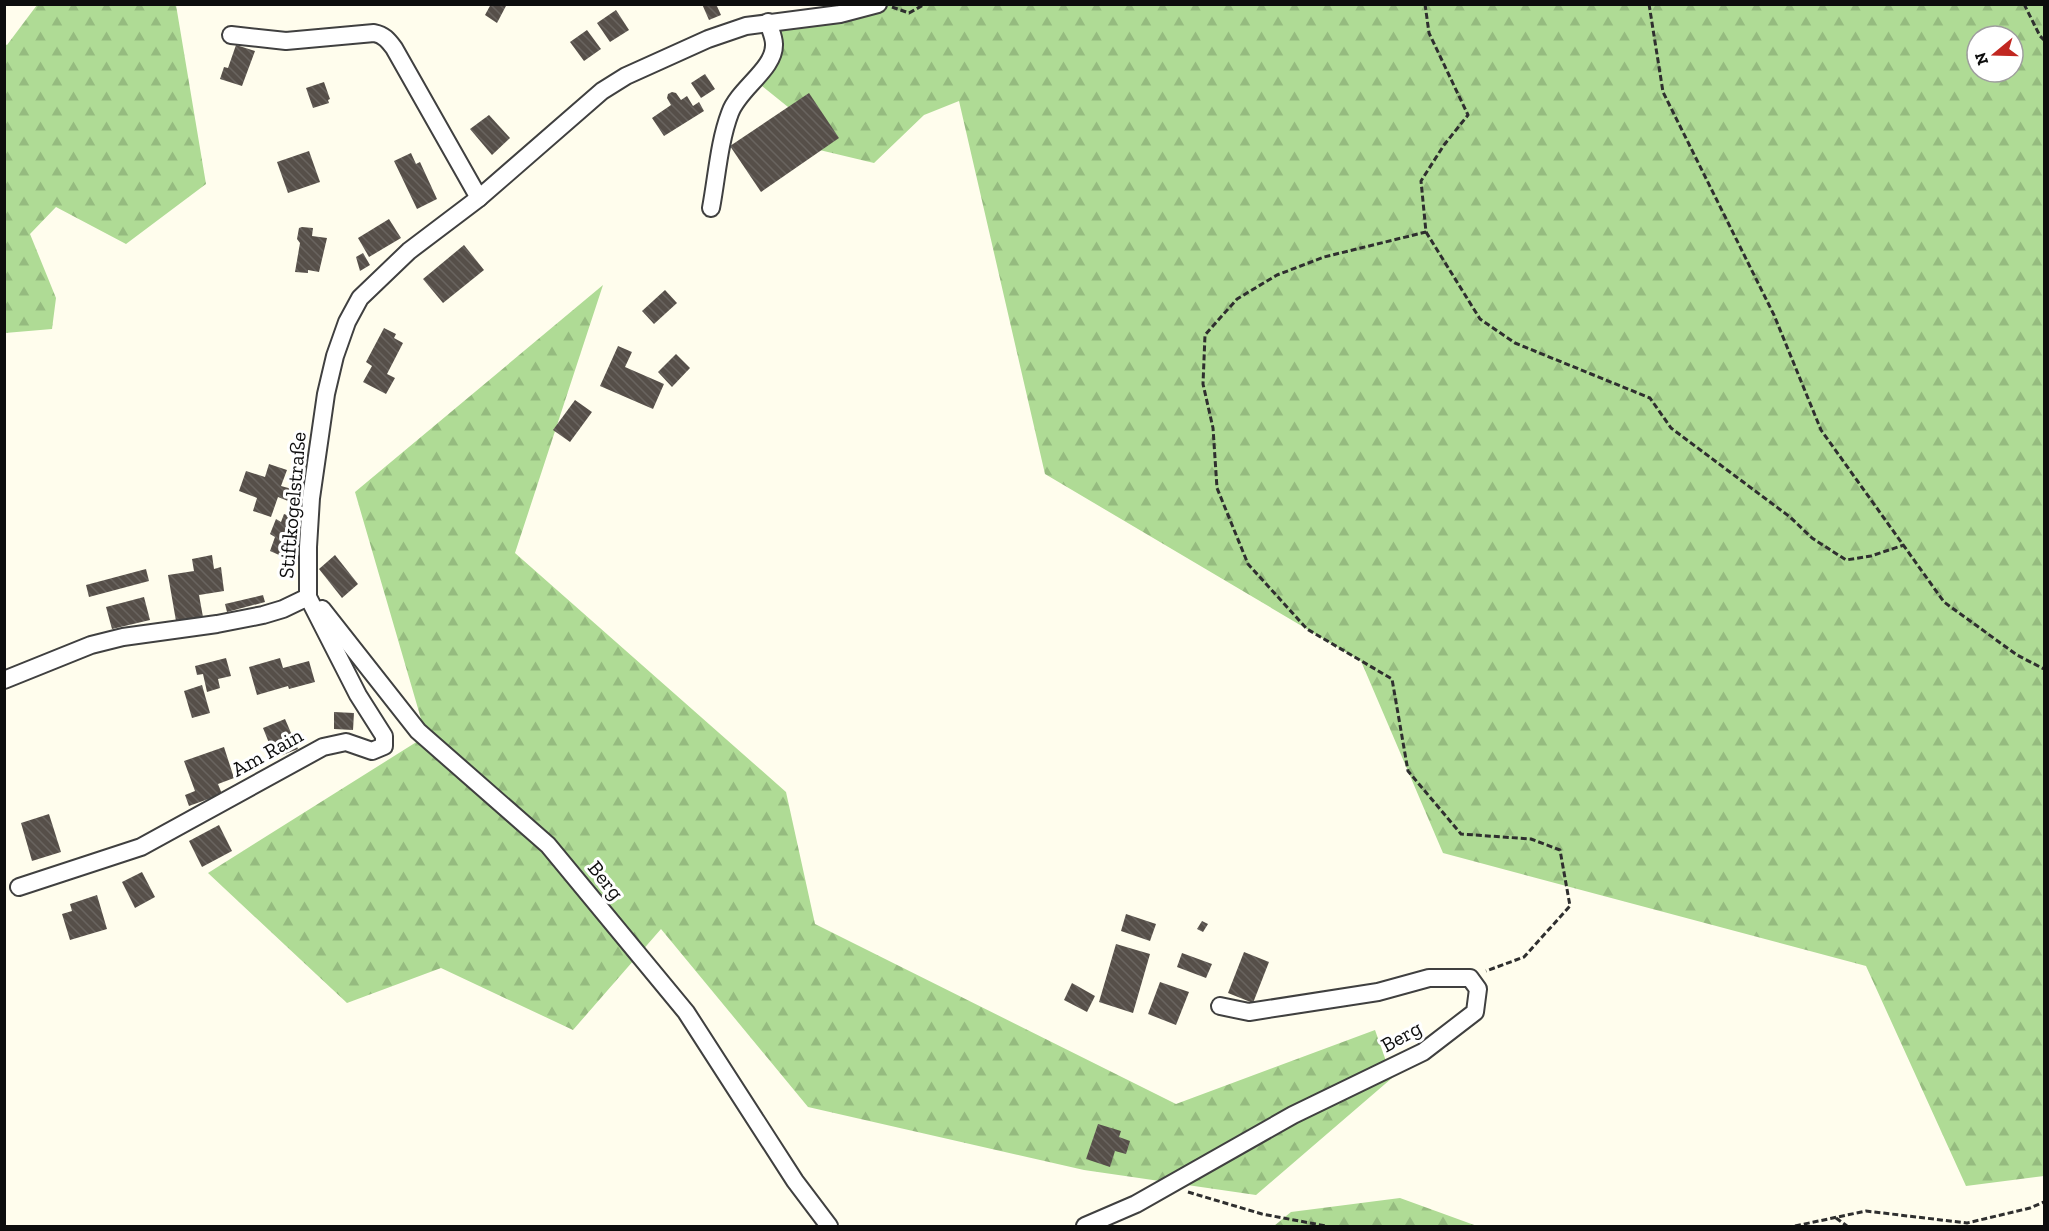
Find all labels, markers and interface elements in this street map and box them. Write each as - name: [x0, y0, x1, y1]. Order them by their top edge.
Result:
- north arrow: [1965, 24, 2025, 84]
- text: N: [1970, 50, 1992, 68]
- street label: Stiftkogelstraße: [273, 430, 311, 579]
- street label: Am Rain: [227, 722, 307, 782]
- street label: Berg: [583, 855, 630, 905]
- street label: Berg: [1376, 1014, 1426, 1057]

